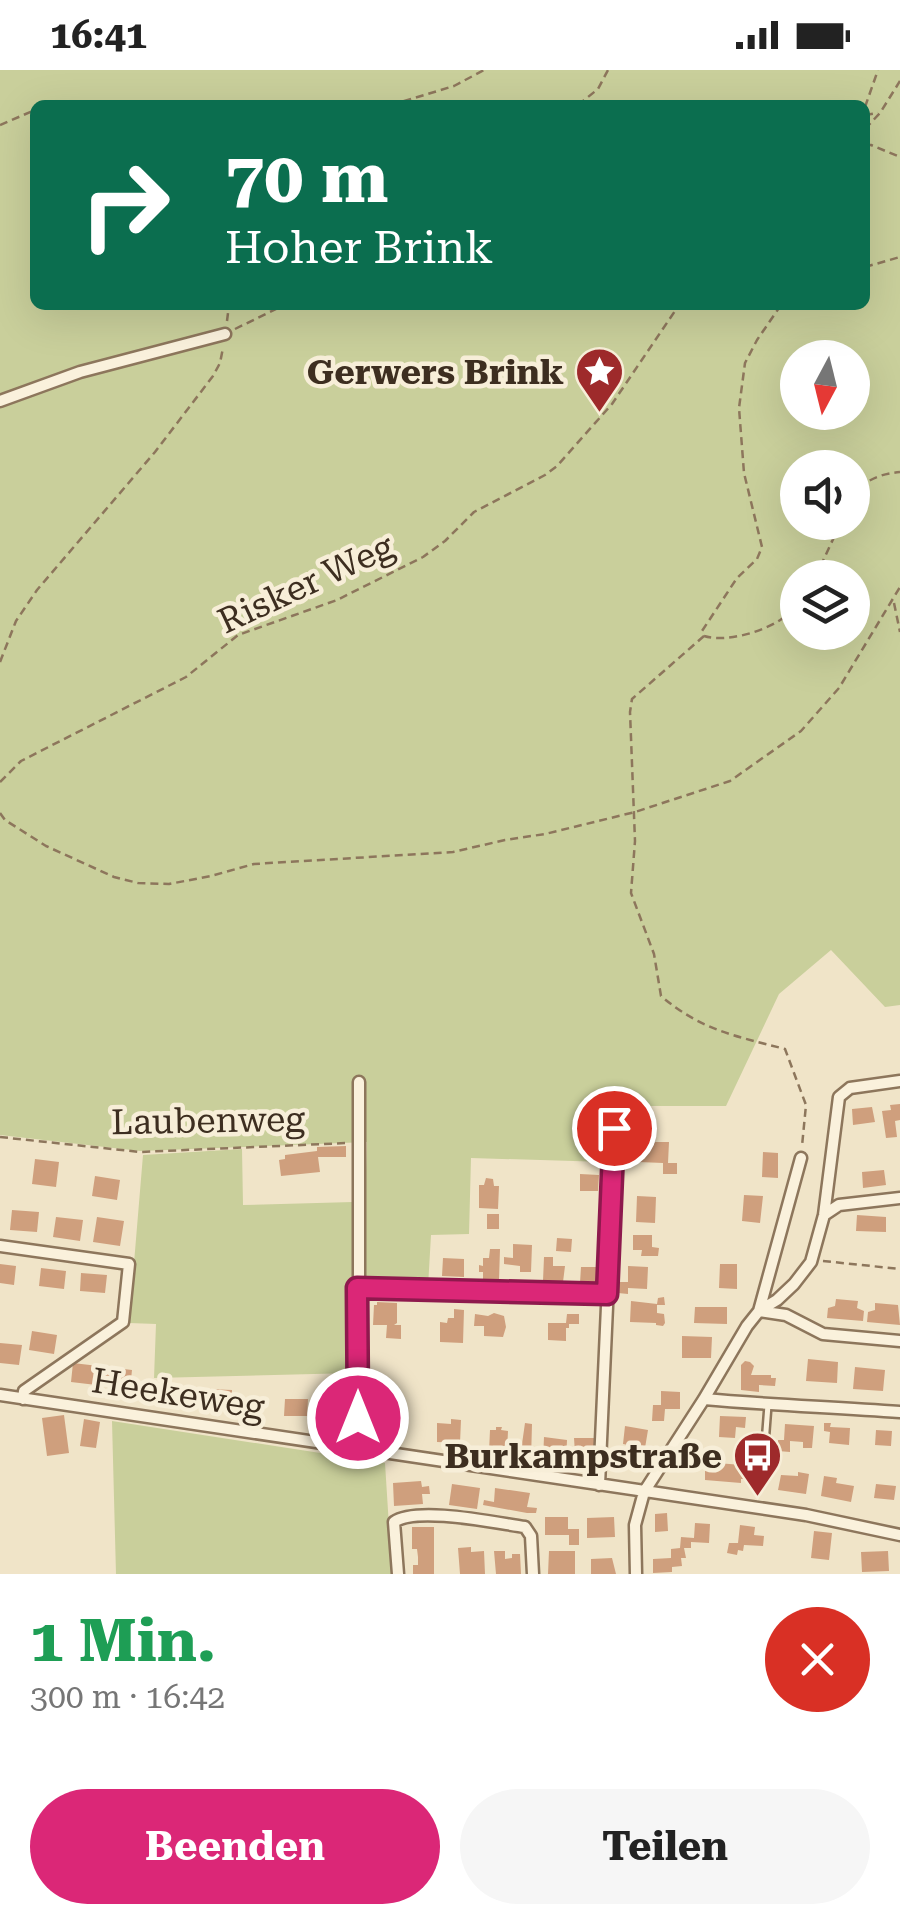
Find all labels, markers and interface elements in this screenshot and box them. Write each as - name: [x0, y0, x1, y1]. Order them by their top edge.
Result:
- text: 16:41: [50, 13, 147, 57]
- text: 70 m: [225, 137, 389, 219]
- icon: right: [60, 140, 190, 270]
- text: Hoher Brink: [225, 221, 493, 274]
- north arrow: [780, 340, 870, 430]
- map controls: [780, 340, 870, 650]
- place icon: Gerwers Brink: [573, 346, 625, 414]
- place label: Gerwers Brink: [307, 352, 564, 393]
- button: sound: [780, 450, 870, 540]
- street label: Risker Weg: [212, 525, 400, 642]
- button: layers: [780, 560, 870, 650]
- pin: [572, 1086, 657, 1171]
- street label: Laubenweg: [111, 1099, 305, 1143]
- icon: arrive: [587, 1101, 642, 1156]
- street label: Heekeweg: [89, 1360, 267, 1428]
- position arrow: [306, 1366, 410, 1470]
- bus stop icon: Burkampstraße: [731, 1430, 783, 1498]
- place label: Burkampstraße: [445, 1436, 722, 1477]
- text: 1 Min.: [30, 1605, 216, 1676]
- button: close: [765, 1607, 870, 1712]
- text: 300 m · 16:42: [30, 1678, 225, 1716]
- button: Beenden: [30, 1789, 440, 1904]
- button: Teilen: [460, 1789, 870, 1904]

